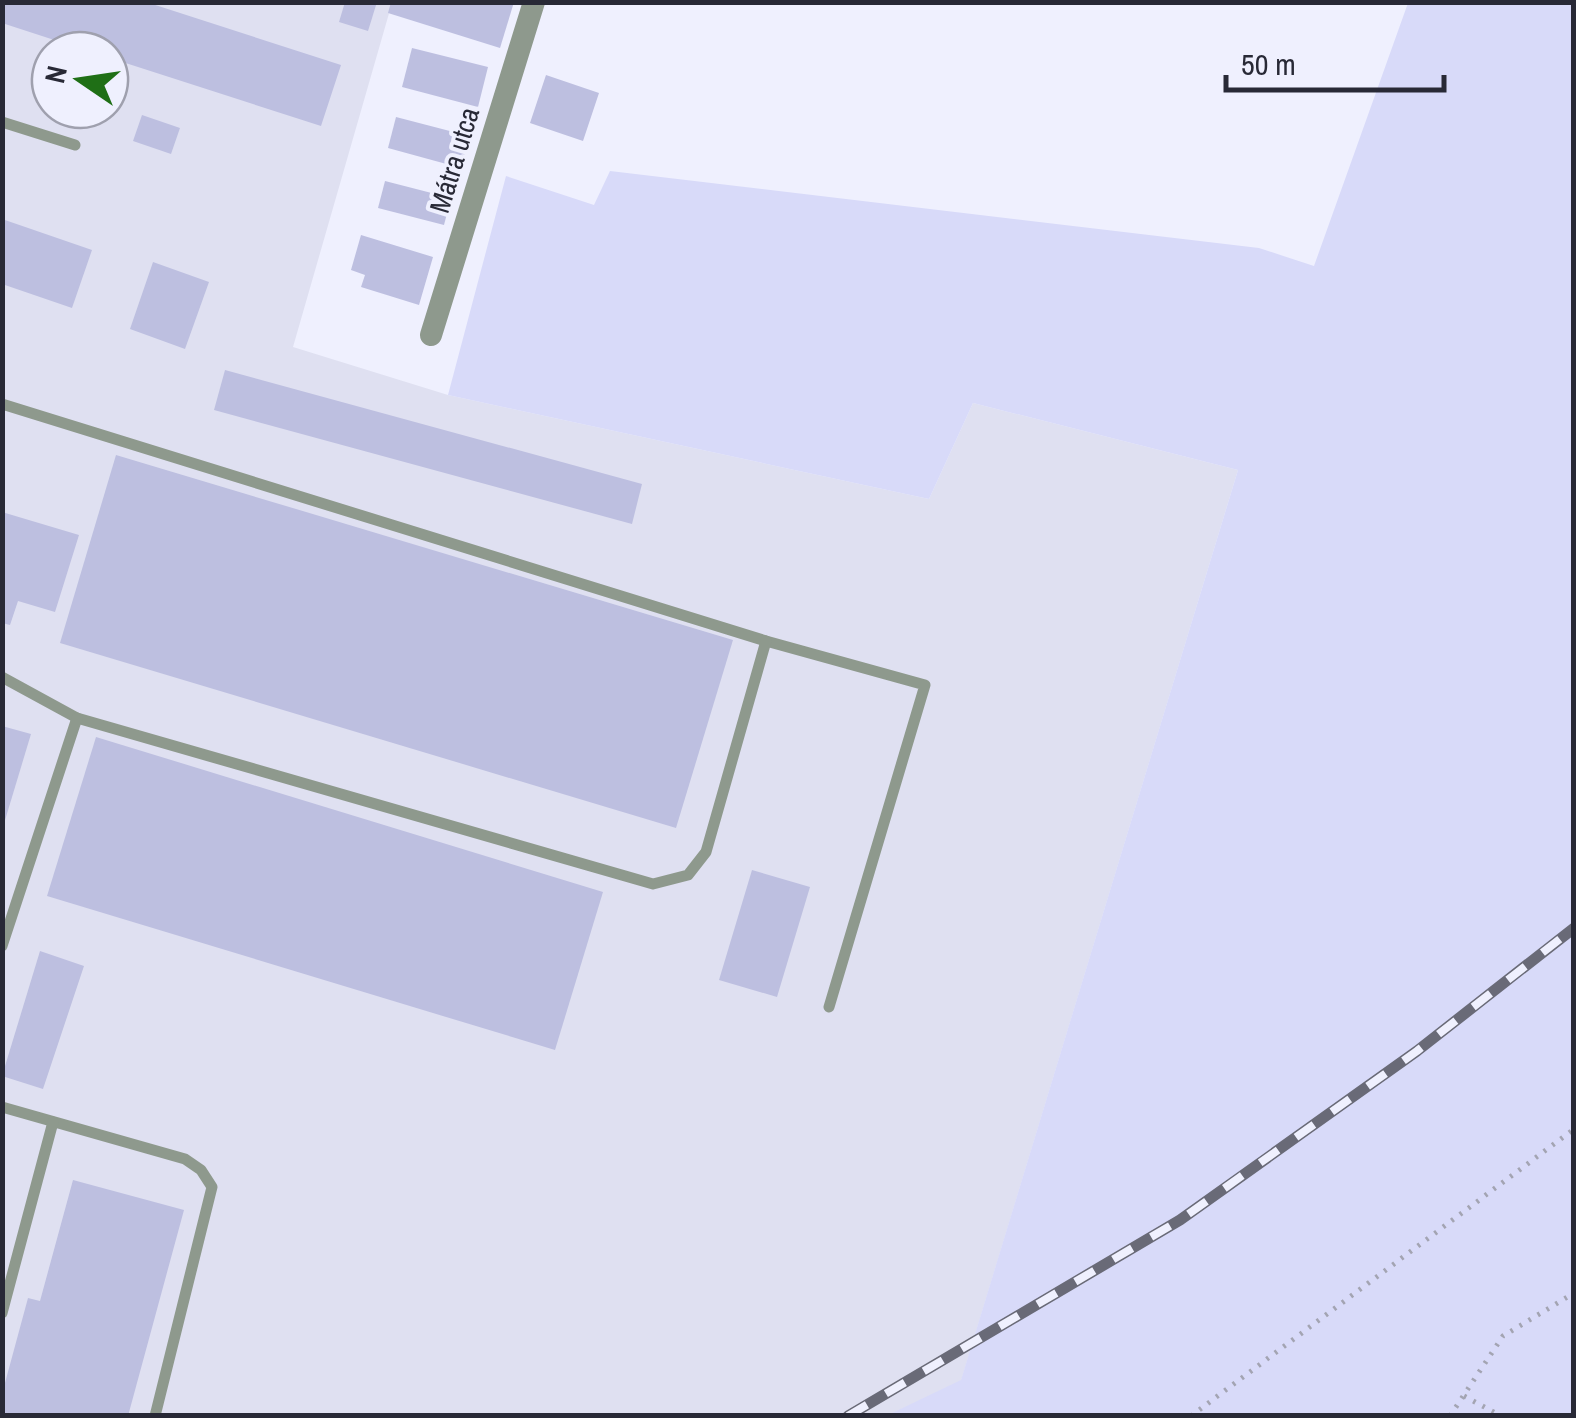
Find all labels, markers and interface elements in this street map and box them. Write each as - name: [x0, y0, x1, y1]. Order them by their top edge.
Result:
- north arrow: [30, 30, 130, 130]
- scale bar: [1226, 30, 1444, 92]
- text: 50 m: [1241, 44, 1296, 84]
- text: N: [35, 62, 76, 87]
- street label: Mátra utca: [420, 102, 488, 217]

